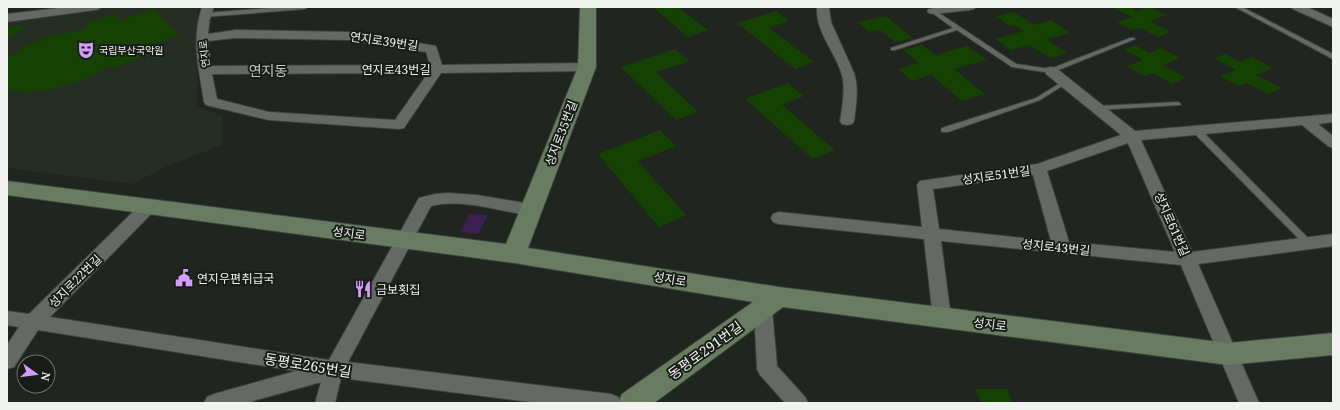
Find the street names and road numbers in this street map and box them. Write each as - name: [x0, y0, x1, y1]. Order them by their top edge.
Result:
- street label: 연지로39번길: [349, 28, 419, 54]
- street label: 연지로: [196, 40, 212, 68]
- street label: 연지로43번길: [362, 61, 430, 78]
- street label: 성지로35번길: [541, 98, 581, 168]
- street label: 성지로51번길: [961, 162, 1031, 188]
- street label: 성지로61번길: [1150, 189, 1194, 259]
- street label: 성지로: [331, 222, 367, 244]
- street label: 성지로43번길: [1021, 235, 1091, 259]
- street label: 성지로22번길: [45, 251, 105, 311]
- street label: 성지로: [652, 268, 688, 290]
- street label: 성지로: [973, 314, 1007, 334]
- street label: 동평로291번길: [664, 316, 746, 384]
- street label: 동평로265번길: [263, 349, 353, 381]

